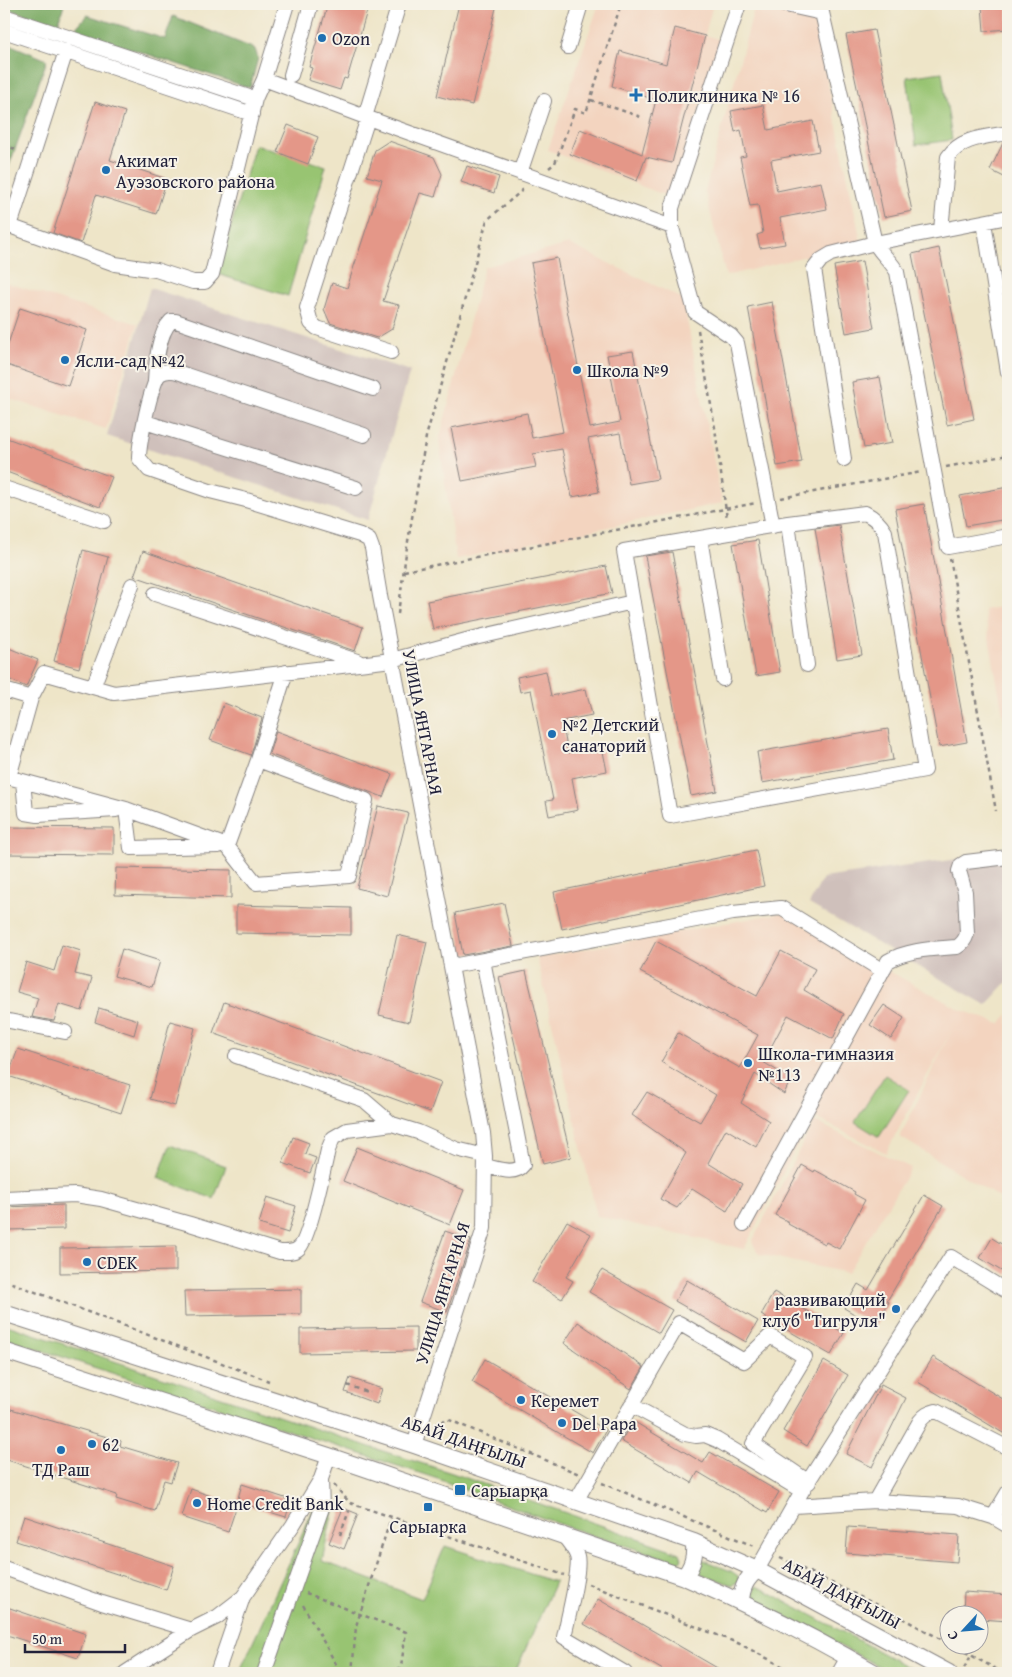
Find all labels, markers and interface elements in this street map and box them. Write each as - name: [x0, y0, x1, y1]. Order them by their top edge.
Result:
- place label: Ozon: [332, 25, 370, 52]
- marker: Ozon: [316, 32, 328, 44]
- place label: Поликлиника № 16: [647, 82, 800, 109]
- marker: Поликлиника № 16: [629, 88, 643, 102]
- place label: Акимат Ауэзовского района: [116, 147, 275, 195]
- marker: Акимат Ауэзовского района: [100, 164, 112, 176]
- place label: Ясли-сад №42: [74, 347, 185, 374]
- marker: Ясли-сад №42: [59, 354, 71, 366]
- place label: Школа №9: [587, 357, 669, 384]
- marker: Школа №9: [571, 364, 583, 376]
- street label: УЛИЦА ЯНТАРНАЯ: [396, 647, 450, 797]
- place label: №2 Детский санаторий: [562, 711, 659, 759]
- marker: №2 Детский санаторий: [546, 728, 558, 740]
- place label: Школа-гимназия №113: [758, 1040, 894, 1088]
- marker: Школа-гимназия №113: [742, 1057, 754, 1069]
- street label: УЛИЦА ЯНТАРНАЯ: [408, 1218, 477, 1368]
- place label: CDEK: [97, 1249, 138, 1276]
- marker: CDEK: [81, 1256, 93, 1268]
- place label: развивающий клуб "Тигруля": [762, 1286, 886, 1334]
- marker: развивающий клуб "Тигруля": [890, 1303, 902, 1315]
- place label: Керемет: [531, 1387, 599, 1414]
- marker: Керемет: [515, 1394, 527, 1406]
- street label: АБАЙ ДАҢҒЫЛЫ: [398, 1407, 530, 1475]
- place label: Del Papa: [572, 1410, 637, 1437]
- marker: Del Papa: [556, 1417, 568, 1429]
- place label: 62: [102, 1431, 119, 1458]
- marker: 62: [86, 1438, 98, 1450]
- marker: ТД Раш: [55, 1444, 67, 1456]
- place label: ТД Раш: [32, 1456, 90, 1483]
- place label: Сарыарқа: [471, 1477, 549, 1504]
- marker: Сарыарқа: [453, 1483, 467, 1497]
- place label: Home Credit Bank: [207, 1490, 344, 1517]
- marker: Home Credit Bank: [191, 1497, 203, 1509]
- marker: Сарыарка: [422, 1501, 434, 1513]
- place label: Сарыарка: [390, 1513, 467, 1540]
- street label: АБАЙ ДАҢҒЫЛЫ: [778, 1550, 906, 1636]
- north arrow: [940, 1604, 990, 1654]
- scale bar: [25, 1622, 125, 1654]
- text: 50 m: [32, 1628, 63, 1649]
- text: С: [942, 1628, 963, 1644]

